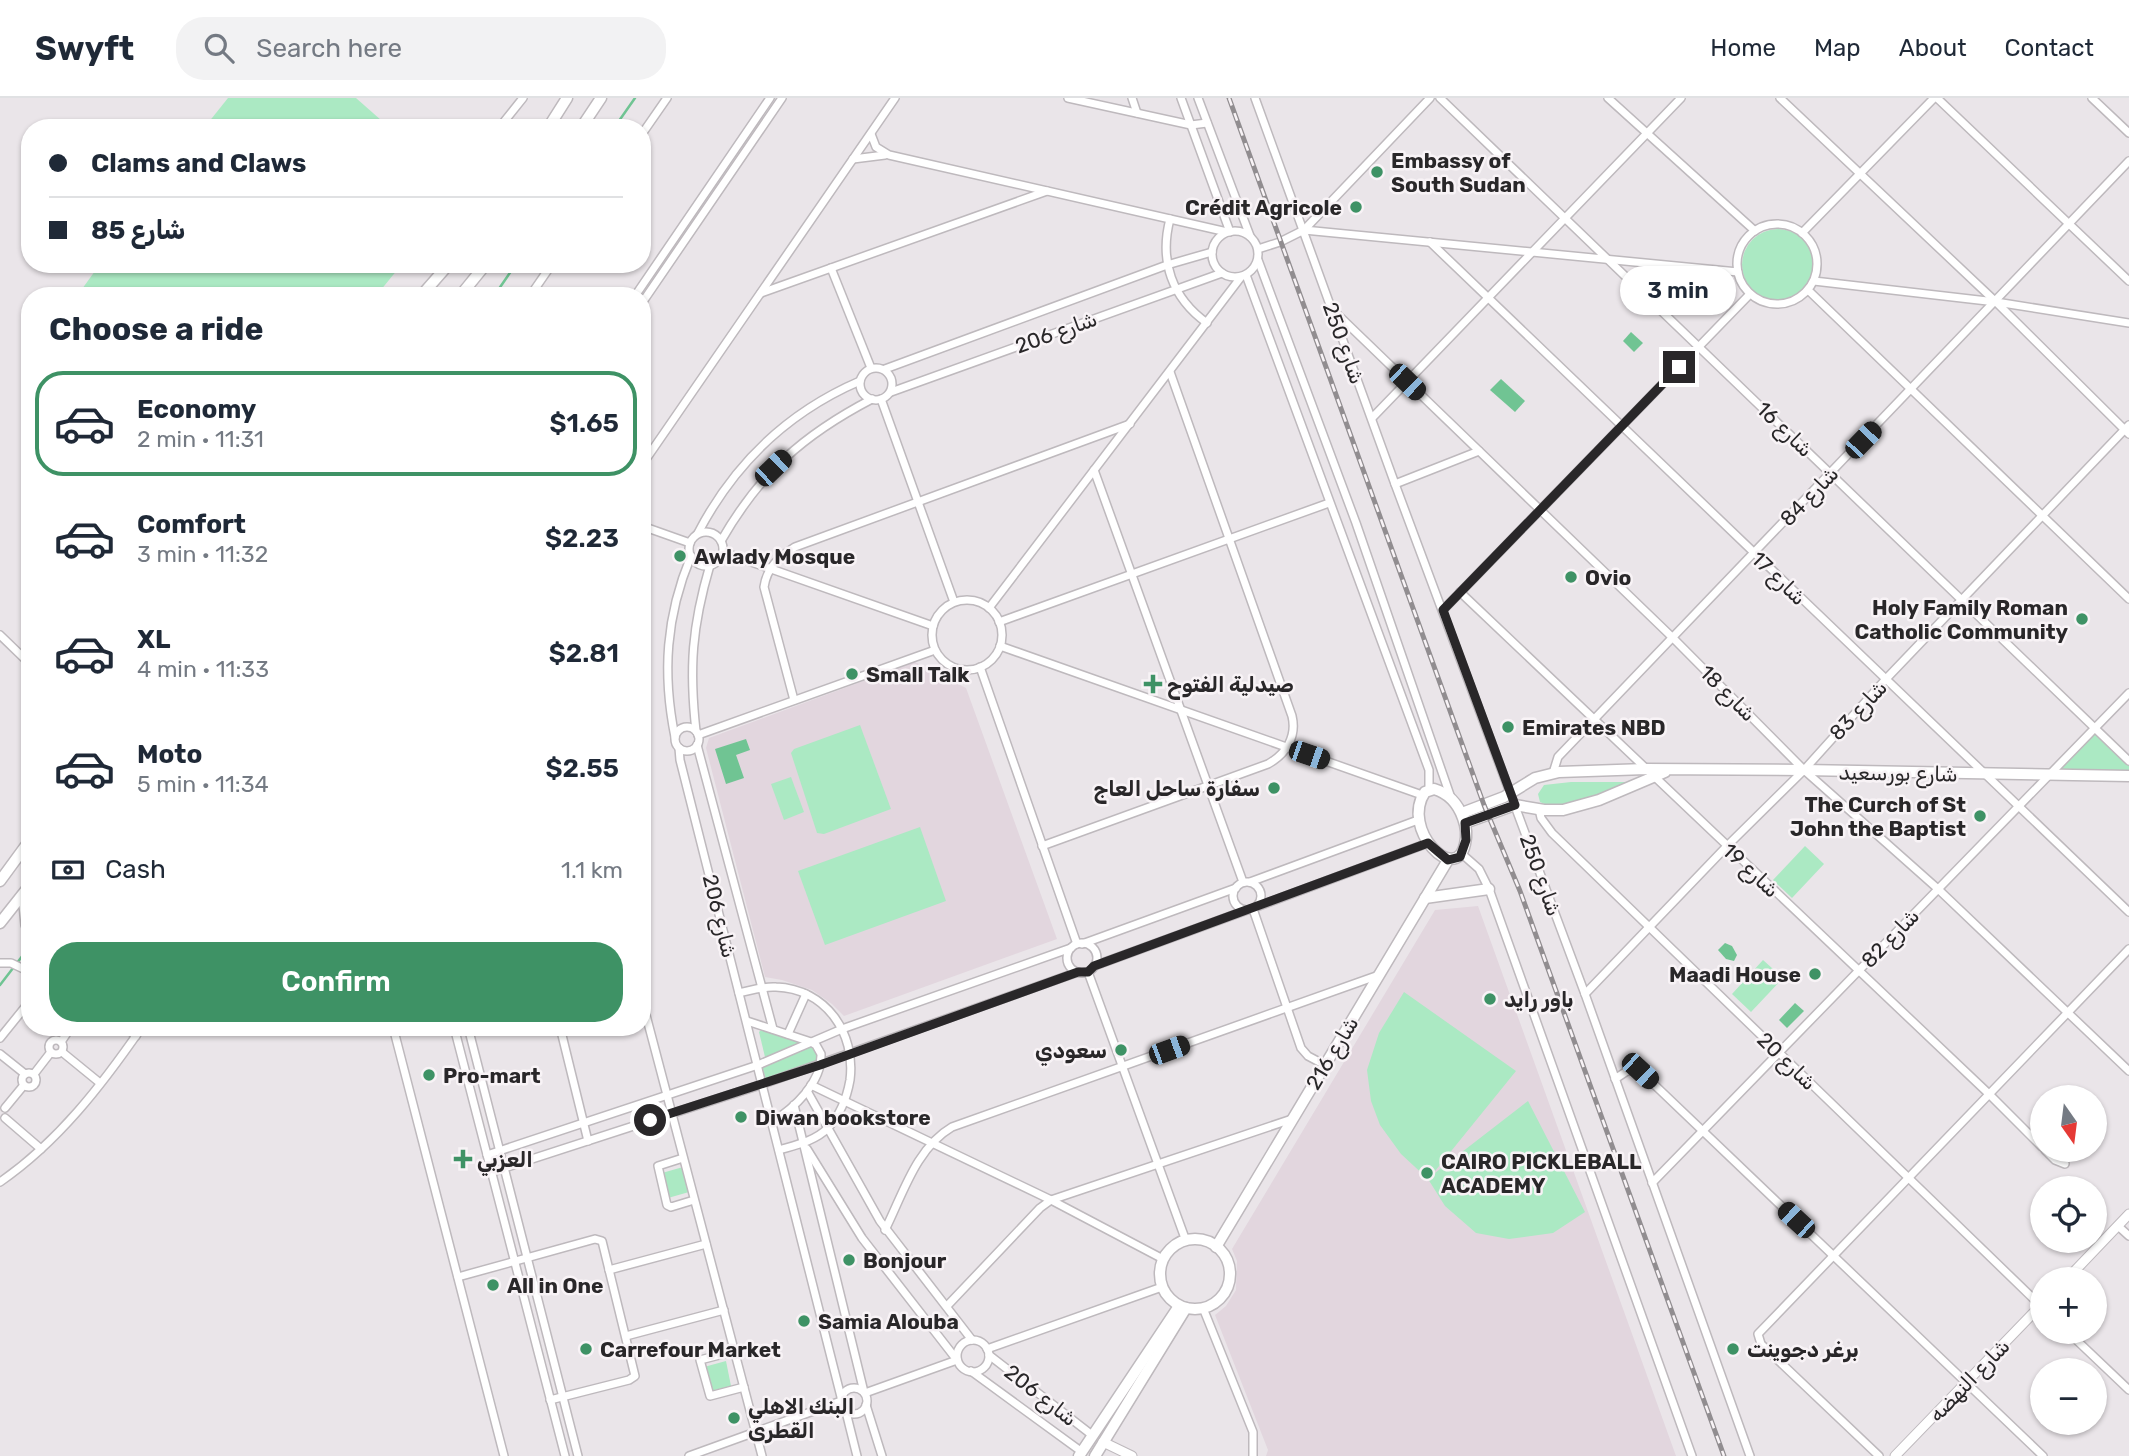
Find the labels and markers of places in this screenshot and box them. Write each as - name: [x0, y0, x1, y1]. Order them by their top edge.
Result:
- place label: Embassy of South Sudan: [1391, 148, 1526, 197]
- marker: Embassy of South Sudan: [1369, 164, 1385, 180]
- place label: Crédit Agricole: [1185, 195, 1342, 220]
- marker: Crédit Agricole: [1348, 199, 1364, 215]
- place label: Awlady Mosque: [694, 544, 855, 569]
- marker: Awlady Mosque: [672, 548, 688, 564]
- place label: Ovio: [1585, 565, 1631, 590]
- marker: Ovio: [1563, 569, 1579, 585]
- place label: Holy Family Roman Catholic Community: [1854, 595, 2068, 644]
- marker: Holy Family Roman Catholic Community: [2074, 611, 2090, 627]
- place label: Small Talk: [866, 662, 970, 687]
- marker: Small Talk: [844, 666, 860, 682]
- place label: صيدلية الفتوح: [1167, 672, 1294, 700]
- marker: صيدلية الفتوح: [1145, 676, 1161, 692]
- place label: Emirates NBD: [1522, 715, 1666, 740]
- marker: Emirates NBD: [1500, 719, 1516, 735]
- place label: سفارة ساحل العاج: [1094, 776, 1260, 804]
- marker: سفارة ساحل العاج: [1266, 780, 1282, 796]
- place label: The Curch of St John the Baptist: [1790, 792, 1966, 841]
- marker: The Curch of St John the Baptist: [1972, 808, 1988, 824]
- place label: Maadi House: [1669, 962, 1801, 987]
- marker: Maadi House: [1807, 966, 1823, 982]
- place label: باور رايد: [1504, 987, 1573, 1012]
- marker: باور رايد: [1482, 991, 1498, 1007]
- place label: سعودي: [1035, 1038, 1107, 1066]
- marker: سعودي: [1113, 1042, 1129, 1058]
- place label: Pro-mart: [443, 1063, 541, 1088]
- marker: Pro-mart: [421, 1067, 437, 1083]
- place label: Diwan bookstore: [755, 1105, 931, 1130]
- marker: Diwan bookstore: [733, 1109, 749, 1125]
- place label: العزبي: [477, 1147, 533, 1176]
- place label: CAIRO PICKLEBALL ACADEMY: [1441, 1149, 1642, 1198]
- marker: العزبي: [455, 1151, 471, 1167]
- marker: CAIRO PICKLEBALL ACADEMY: [1419, 1165, 1435, 1181]
- place label: Bonjour: [863, 1248, 947, 1273]
- marker: Bonjour: [841, 1252, 857, 1268]
- place label: All in One: [507, 1273, 603, 1298]
- marker: All in One: [485, 1277, 501, 1293]
- place label: Samia Alouba: [818, 1309, 959, 1334]
- marker: Samia Alouba: [796, 1313, 812, 1329]
- place label: Carrefour Market: [600, 1337, 781, 1362]
- place label: برغر دجوينت: [1747, 1337, 1859, 1363]
- marker: Carrefour Market: [578, 1341, 594, 1357]
- marker: برغر دجوينت: [1725, 1341, 1741, 1357]
- place label: البنك الاهلي القطرى: [748, 1394, 854, 1444]
- marker: البنك الاهلي القطرى: [726, 1410, 742, 1426]

